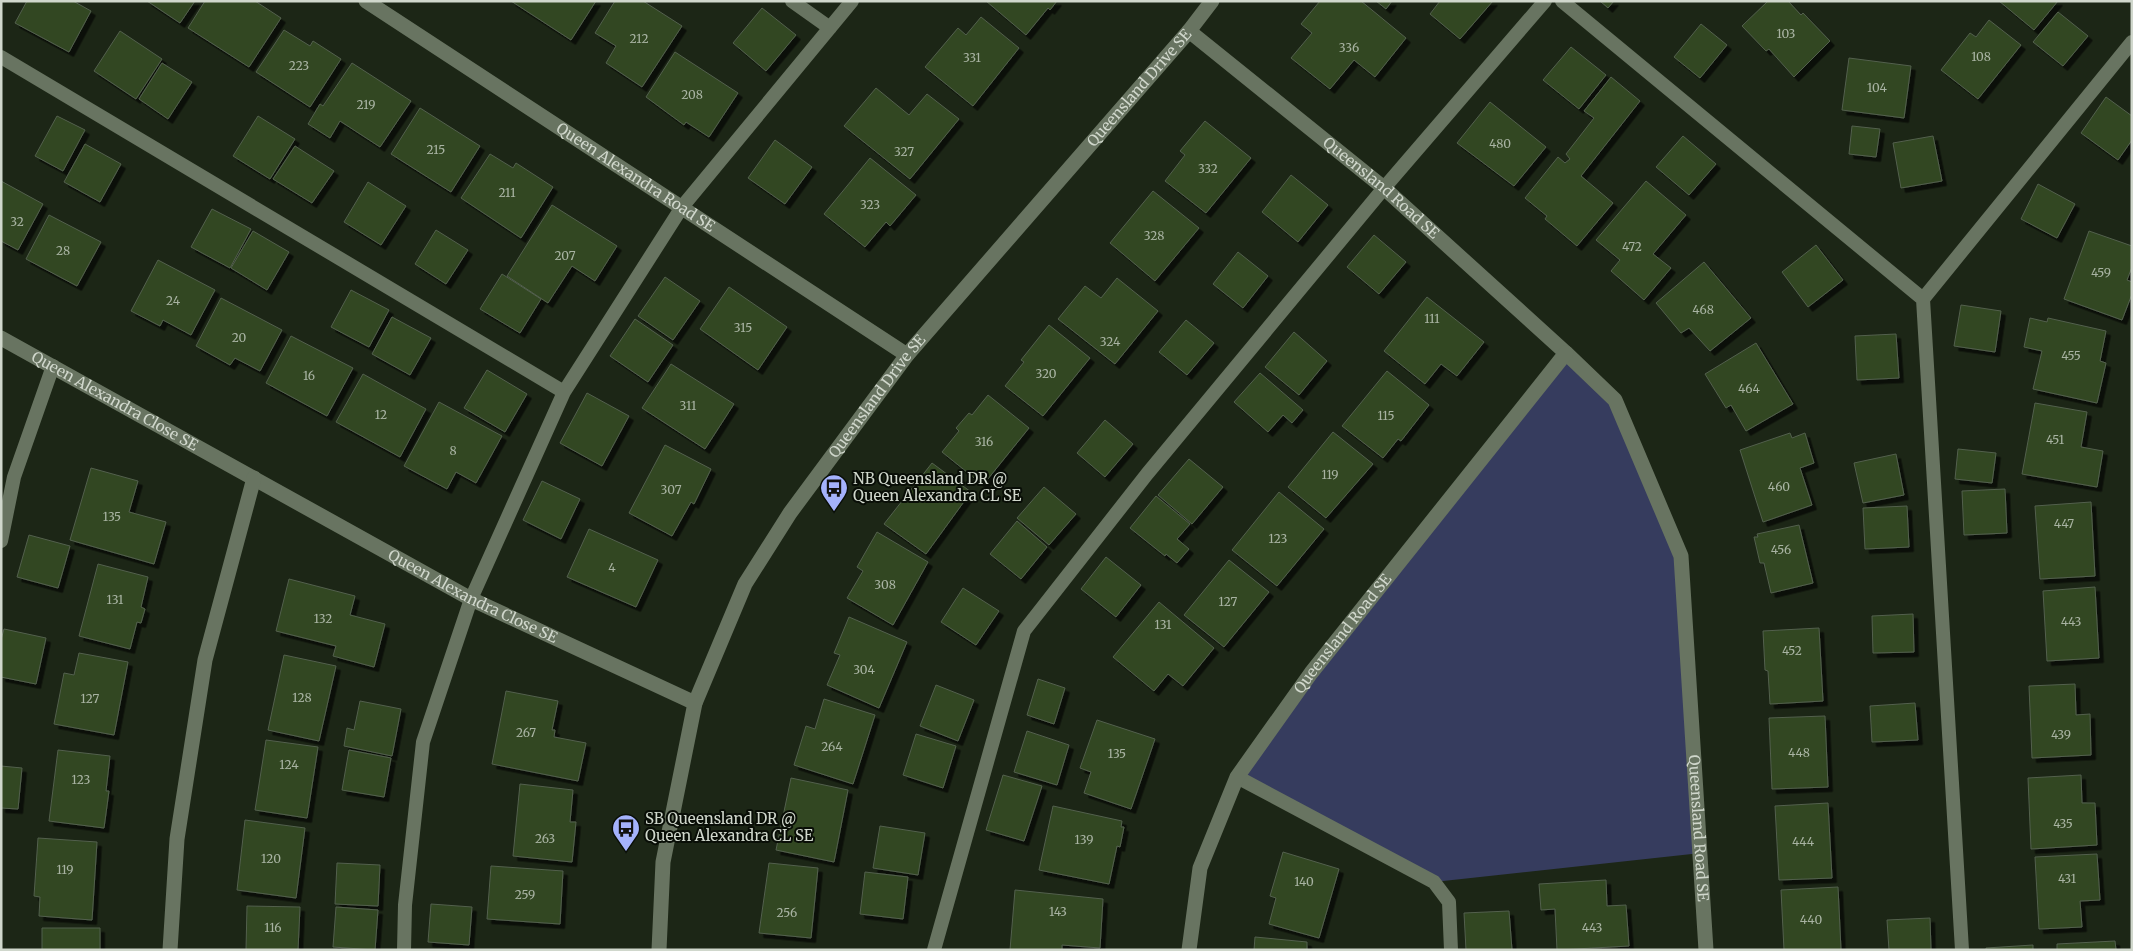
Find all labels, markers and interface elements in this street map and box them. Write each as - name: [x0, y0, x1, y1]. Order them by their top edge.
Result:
- street label: Queensland Drive SE: [1083, 25, 1196, 150]
- house number: 103: [1777, 26, 1796, 41]
- house number: 212: [629, 31, 649, 46]
- house number: 336: [1339, 40, 1359, 55]
- house number: 108: [1971, 49, 1991, 64]
- house number: 331: [963, 50, 982, 65]
- house number: 223: [289, 58, 309, 73]
- house number: 104: [1867, 80, 1888, 95]
- house number: 208: [681, 87, 703, 102]
- house number: 219: [357, 97, 375, 112]
- street label: Queen Alexandra Road SE: [553, 118, 719, 236]
- street label: Queensland Road SE: [1319, 133, 1444, 243]
- house number: 480: [1489, 136, 1511, 151]
- house number: 215: [427, 142, 445, 157]
- house number: 327: [894, 144, 914, 159]
- house number: 332: [1198, 161, 1218, 176]
- house number: 211: [498, 185, 516, 200]
- house number: 323: [860, 197, 880, 212]
- house number: 32: [10, 214, 24, 229]
- house number: 328: [1144, 228, 1164, 243]
- house number: 472: [1622, 239, 1642, 254]
- house number: 28: [56, 243, 70, 258]
- house number: 207: [554, 248, 576, 263]
- house number: 459: [2091, 265, 2111, 280]
- house number: 24: [166, 293, 181, 308]
- house number: 468: [1692, 302, 1714, 317]
- house number: 111: [1424, 311, 1440, 326]
- house number: 315: [734, 320, 752, 335]
- house number: 20: [232, 330, 247, 345]
- street label: Queensland Drive SE: [824, 330, 930, 461]
- house number: 324: [1100, 334, 1121, 349]
- street label: Queen Alexandra Close SE: [28, 347, 202, 455]
- house number: 455: [2061, 348, 2081, 363]
- house number: 320: [1035, 366, 1057, 381]
- house number: 16: [303, 368, 315, 383]
- house number: 464: [1738, 381, 1761, 396]
- house number: 311: [680, 398, 697, 413]
- house number: 12: [375, 407, 387, 422]
- house number: 115: [1377, 408, 1395, 423]
- house number: 451: [2046, 432, 2065, 447]
- house number: 316: [975, 434, 993, 449]
- house number: 8: [449, 443, 457, 458]
- house number: 119: [1321, 467, 1339, 482]
- place label: NB Queensland DR @ Queen Alexandra CL SE: [853, 469, 1022, 505]
- bus stop icon: NB Queensland DR @ Queen Alexandra CL SE: [819, 473, 849, 512]
- house number: 460: [1768, 479, 1790, 494]
- house number: 307: [660, 482, 682, 497]
- house number: 135: [103, 509, 121, 524]
- house number: 447: [2054, 516, 2074, 531]
- house number: 123: [1269, 531, 1288, 546]
- house number: 456: [1771, 542, 1791, 557]
- street label: Queen Alexandra Close SE: [385, 545, 561, 647]
- house number: 4: [608, 560, 616, 575]
- street label: Queensland Road SE: [1289, 569, 1396, 697]
- house number: 308: [874, 577, 896, 592]
- house number: 131: [107, 592, 124, 607]
- house number: 127: [1219, 594, 1238, 609]
- house number: 132: [314, 611, 332, 626]
- house number: 443: [2061, 614, 2081, 629]
- house number: 131: [1155, 617, 1172, 632]
- house number: 452: [1782, 643, 1802, 658]
- house number: 304: [853, 662, 875, 677]
- house number: 128: [292, 690, 312, 705]
- house number: 127: [81, 691, 100, 706]
- house number: 267: [516, 725, 536, 740]
- house number: 439: [2051, 727, 2071, 742]
- house number: 264: [821, 739, 843, 754]
- house number: 448: [1788, 745, 1810, 760]
- house number: 135: [1108, 746, 1126, 761]
- street label: Queensland Road SE: [1685, 754, 1713, 903]
- house number: 124: [279, 757, 299, 772]
- house number: 123: [72, 772, 91, 787]
- place label: SB Queensland DR @ Queen Alexandra CL SE: [645, 809, 814, 845]
- bus stop icon: SB Queensland DR @ Queen Alexandra CL SE: [611, 813, 641, 852]
- house number: 435: [2053, 816, 2073, 831]
- house number: 263: [535, 831, 555, 846]
- house number: 139: [1075, 832, 1093, 847]
- house number: 444: [1792, 834, 1815, 849]
- house number: 120: [261, 851, 281, 866]
- house number: 119: [56, 862, 74, 877]
- house number: 431: [2058, 871, 2077, 886]
- house number: 140: [1294, 874, 1314, 889]
- house number: 259: [515, 887, 535, 902]
- house number: 143: [1049, 904, 1067, 919]
- house number: 256: [777, 905, 797, 920]
- house number: 440: [1800, 912, 1822, 927]
- house number: 116: [264, 920, 282, 935]
- house number: 443: [1582, 920, 1602, 935]

